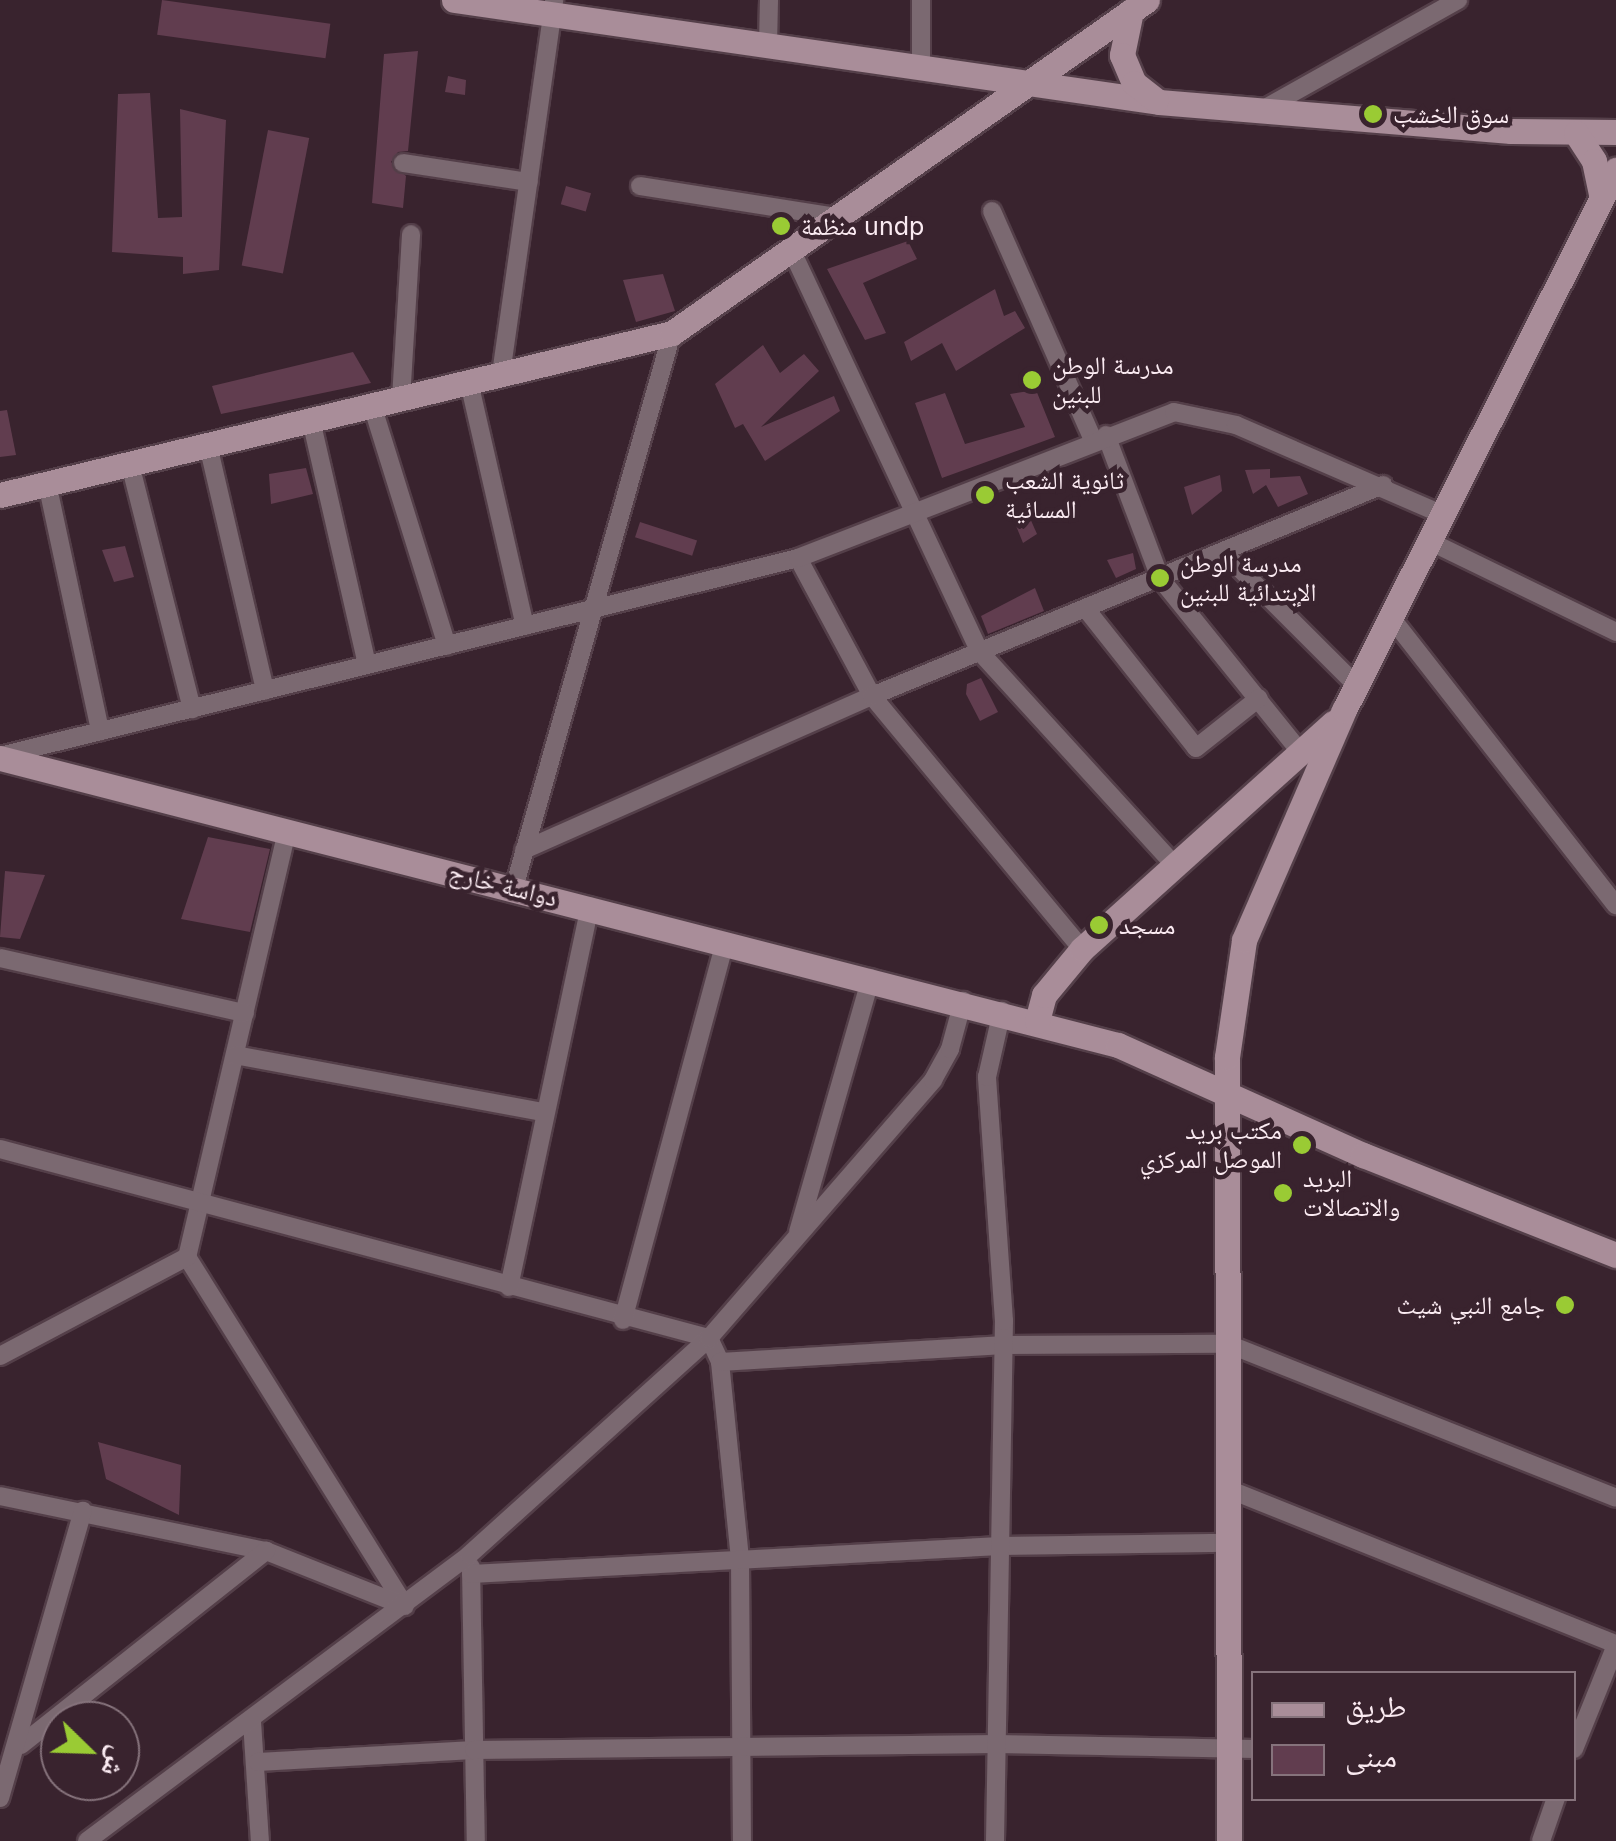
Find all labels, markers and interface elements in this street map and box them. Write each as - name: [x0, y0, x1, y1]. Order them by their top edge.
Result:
- place label: سوق الخشب: [1393, 99, 1509, 129]
- marker: سوق الخشب: [1362, 103, 1384, 125]
- place label: منظمة undp: [801, 211, 924, 241]
- marker: منظمة undp: [770, 215, 792, 237]
- place label: مدرسة الوطن للبنين: [1052, 351, 1174, 410]
- marker: مدرسة الوطن للبنين: [1021, 369, 1043, 391]
- place label: ثانوية الشعب المسائية: [1005, 466, 1124, 525]
- marker: ثانوية الشعب المسائية: [974, 484, 996, 506]
- place label: مدرسة الوطن الإبتدائية للبنين: [1180, 549, 1316, 608]
- marker: مدرسة الوطن الإبتدائية للبنين: [1149, 567, 1171, 589]
- street label: دواسة خارج: [446, 857, 560, 913]
- place label: مسجد: [1119, 910, 1175, 940]
- marker: مسجد: [1088, 914, 1110, 936]
- place label: مكتب بريد الموصل المركزي: [1140, 1116, 1282, 1175]
- marker: مكتب بريد الموصل المركزي: [1291, 1134, 1313, 1156]
- place label: البريد والاتصالات: [1303, 1164, 1400, 1223]
- marker: البريد والاتصالات: [1272, 1182, 1294, 1204]
- place label: جامع النبي شيث: [1396, 1290, 1545, 1320]
- marker: جامع النبي شيث: [1554, 1294, 1576, 1316]
- legend: [1251, 1671, 1576, 1801]
- text: طريق: [1345, 1688, 1406, 1724]
- north arrow: [40, 1701, 140, 1801]
- text: مبنى: [1345, 1738, 1397, 1774]
- text: ش: [94, 1742, 137, 1782]

